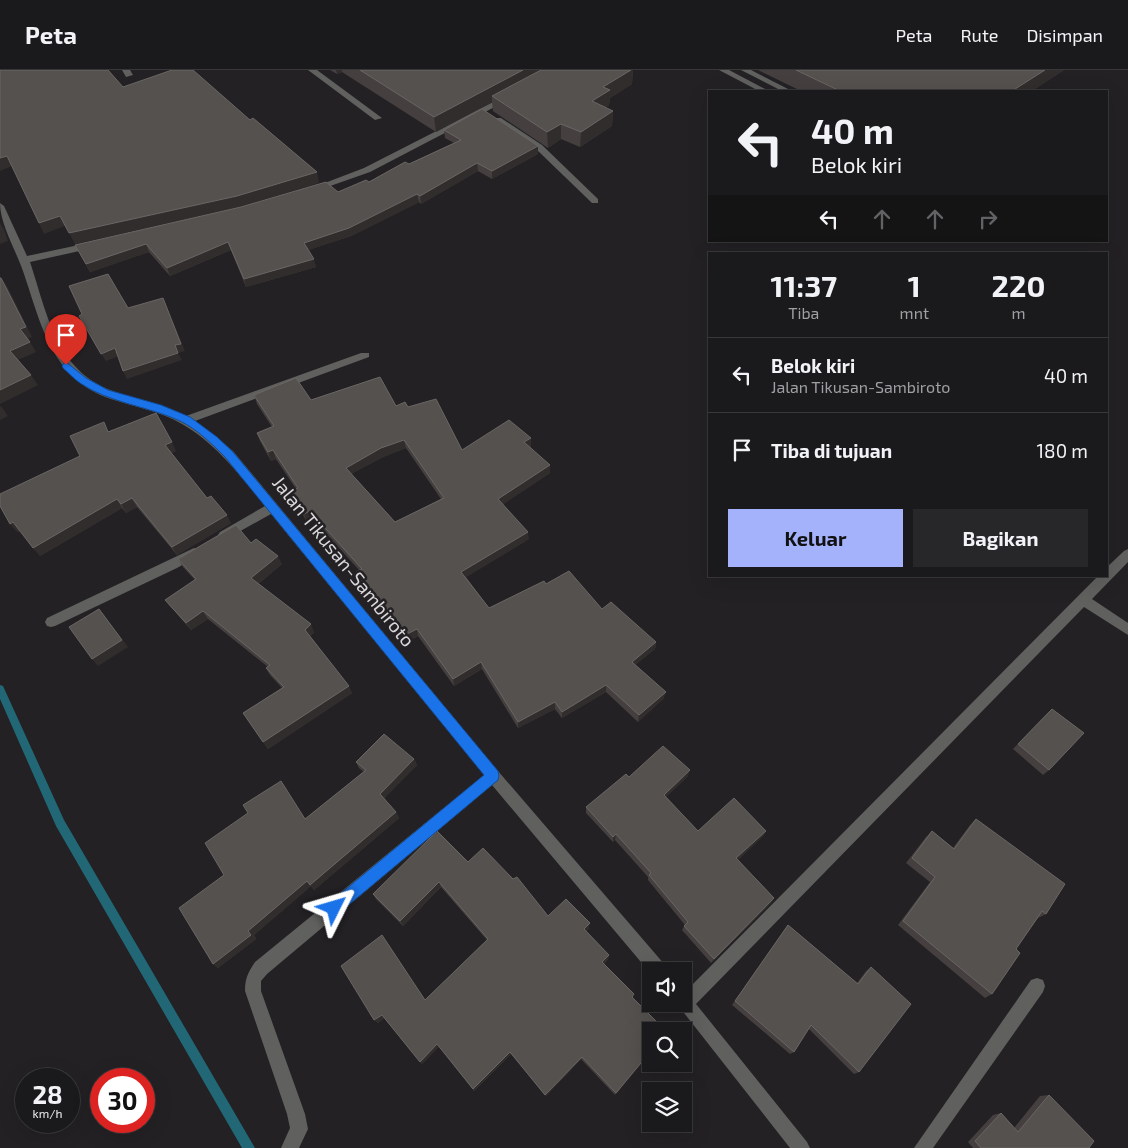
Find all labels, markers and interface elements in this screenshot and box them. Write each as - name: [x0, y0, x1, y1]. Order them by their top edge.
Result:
- text: Peta: [25, 20, 77, 49]
- text: Peta: [896, 24, 933, 46]
- text: Rute: [961, 24, 998, 46]
- text: Disimpan: [1026, 24, 1103, 46]
- text: 40 m: [811, 109, 894, 151]
- icon: left: [728, 110, 793, 175]
- text: Belok kiri: [811, 151, 902, 177]
- icon: left: [815, 205, 843, 233]
- icon: ahead: [868, 205, 896, 233]
- icon: ahead: [921, 205, 949, 233]
- icon: right: [974, 205, 1002, 233]
- text: 11:37: [771, 267, 837, 303]
- text: 1: [908, 267, 921, 303]
- text: 220: [992, 267, 1045, 303]
- text: Tiba: [788, 303, 819, 322]
- text: mnt: [900, 303, 929, 322]
- text: m: [1011, 303, 1026, 322]
- pin: [45, 314, 87, 365]
- icon: arrive: [52, 321, 80, 349]
- text: Belok kiri: [771, 354, 855, 377]
- icon: left: [728, 361, 756, 389]
- text: 40 m: [1044, 364, 1088, 387]
- text: Jalan Tikusan-Sambiroto: [771, 377, 950, 396]
- icon: arrive: [728, 436, 756, 464]
- text: Tiba di tujuan: [771, 439, 892, 462]
- text: 180 m: [1037, 439, 1088, 462]
- street label: Jalan Tikusan-Sambiroto: [268, 471, 420, 651]
- button: Keluar: [728, 509, 903, 567]
- button: Bagikan: [913, 509, 1088, 567]
- position arrow: [307, 881, 359, 933]
- map controls: [642, 962, 692, 1132]
- button: sound: [642, 962, 692, 1012]
- button: search: [642, 1022, 692, 1072]
- speed limit sign: 30: [90, 1068, 155, 1133]
- text: 28: [32, 1079, 63, 1109]
- button: layers: [642, 1082, 692, 1132]
- text: km/h: [33, 1106, 62, 1120]

